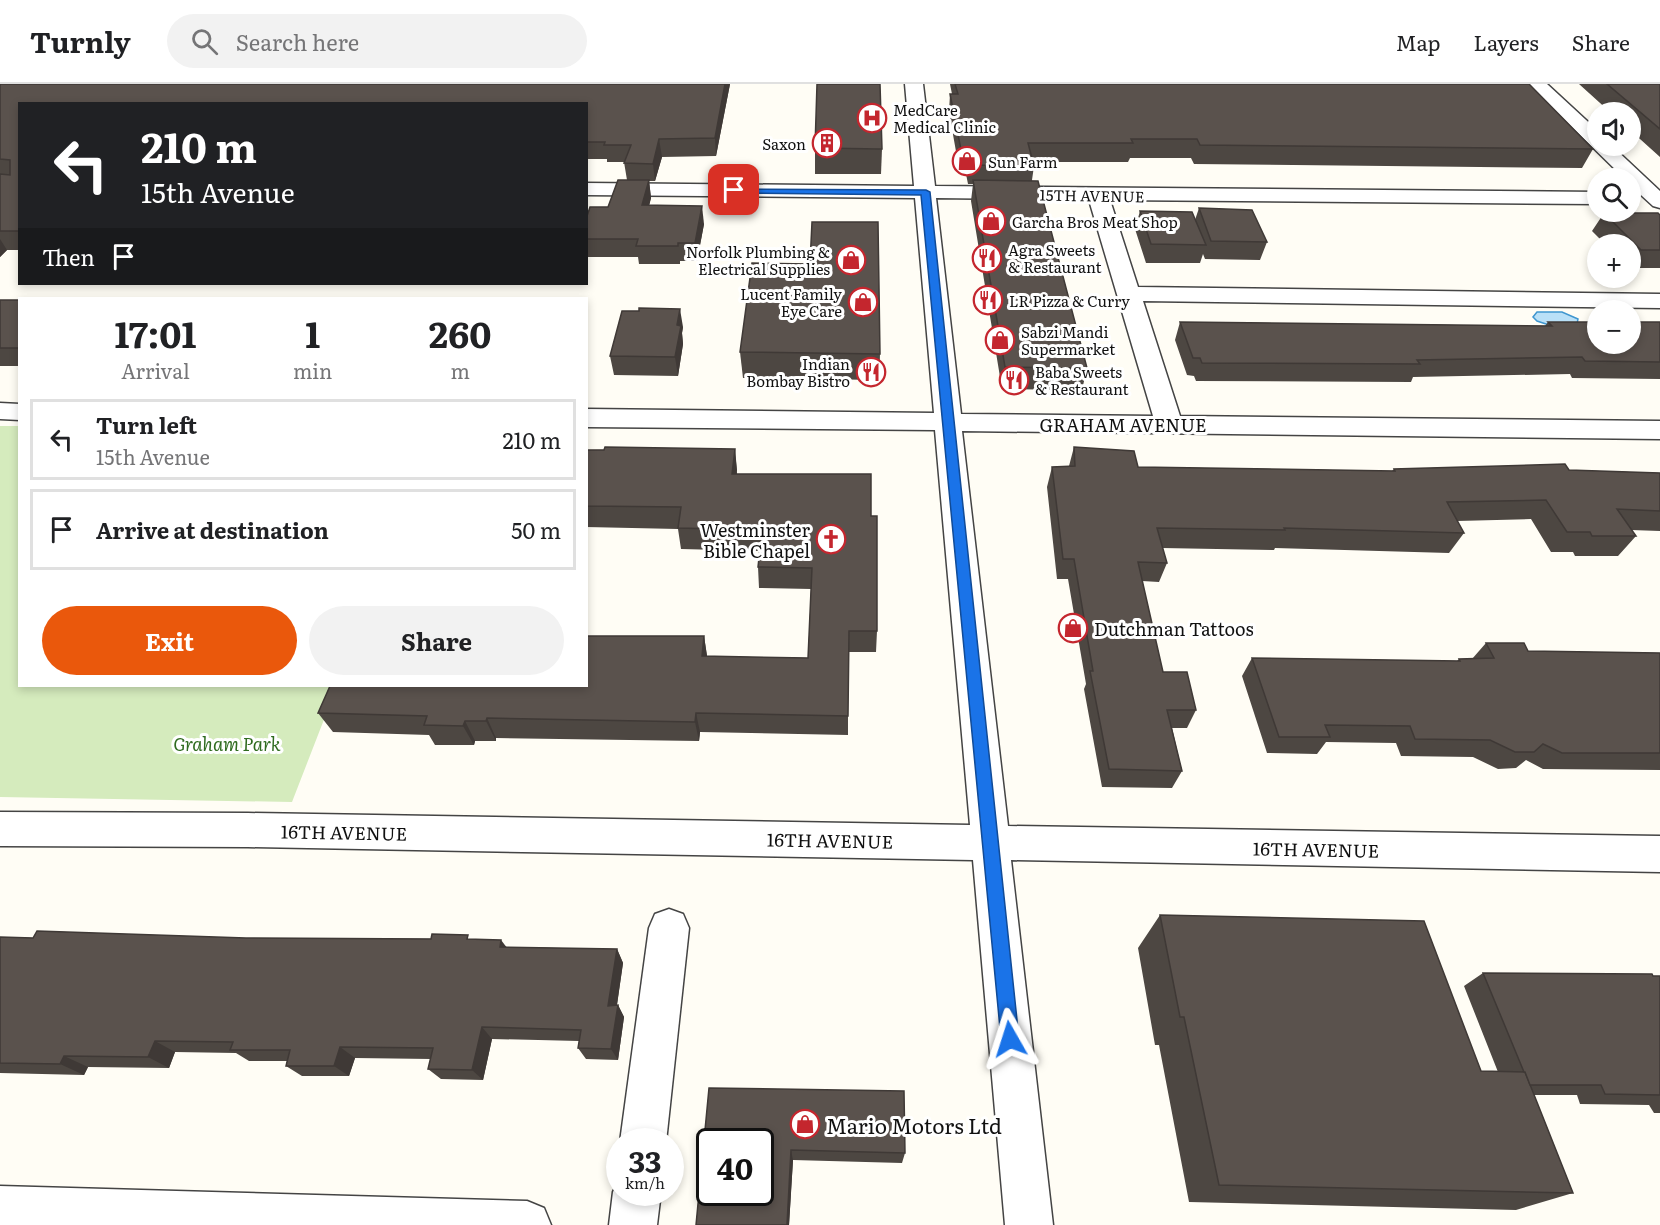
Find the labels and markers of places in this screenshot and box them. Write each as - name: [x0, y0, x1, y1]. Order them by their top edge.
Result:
- place label: MedCare Medical Clinic: [893, 98, 997, 138]
- hospital icon: MedCare Medical Clinic: [856, 102, 888, 134]
- building icon: Saxon: [811, 127, 843, 159]
- place label: Saxon: [762, 132, 806, 155]
- shop icon: Sun Farm: [951, 145, 983, 177]
- place label: Sun Farm: [988, 150, 1058, 173]
- pin: [708, 164, 759, 215]
- shop icon: Garcha Bros Meat Shop: [975, 205, 1007, 237]
- place label: Garcha Bros Meat Shop: [1012, 210, 1178, 233]
- place label: Agra Sweets & Restaurant: [1008, 238, 1101, 278]
- place label: Norfolk Plumbing & Electrical Supplies: [686, 240, 830, 280]
- restaurant icon: Agra Sweets & Restaurant: [971, 242, 1003, 274]
- shop icon: Norfolk Plumbing & Electrical Supplies: [835, 244, 867, 276]
- place label: Lucent Family Eye Care: [740, 282, 842, 322]
- restaurant icon: LR Pizza & Curry: [972, 284, 1004, 316]
- shop icon: Lucent Family Eye Care: [847, 286, 879, 318]
- place label: LR Pizza & Curry: [1009, 289, 1130, 312]
- place label: Sabzi Mandi Supermarket: [1021, 320, 1115, 360]
- shop icon: Sabzi Mandi Supermarket: [984, 324, 1016, 356]
- place label: Indian Bombay Bistro: [746, 352, 850, 392]
- restaurant icon: Indian Bombay Bistro: [855, 356, 887, 388]
- place label: Baba Sweets & Restaurant: [1035, 360, 1128, 400]
- restaurant icon: Baba Sweets & Restaurant: [998, 364, 1030, 396]
- place label: Westminster Bible Chapel: [700, 516, 810, 564]
- church icon: Westminster Bible Chapel: [815, 523, 847, 555]
- shop icon: Dutchman Tattoos: [1057, 612, 1089, 644]
- place label: Dutchman Tattoos: [1094, 615, 1254, 642]
- shop icon: Mario Motors Ltd: [789, 1108, 821, 1140]
- place label: Mario Motors Ltd: [826, 1109, 1002, 1140]

